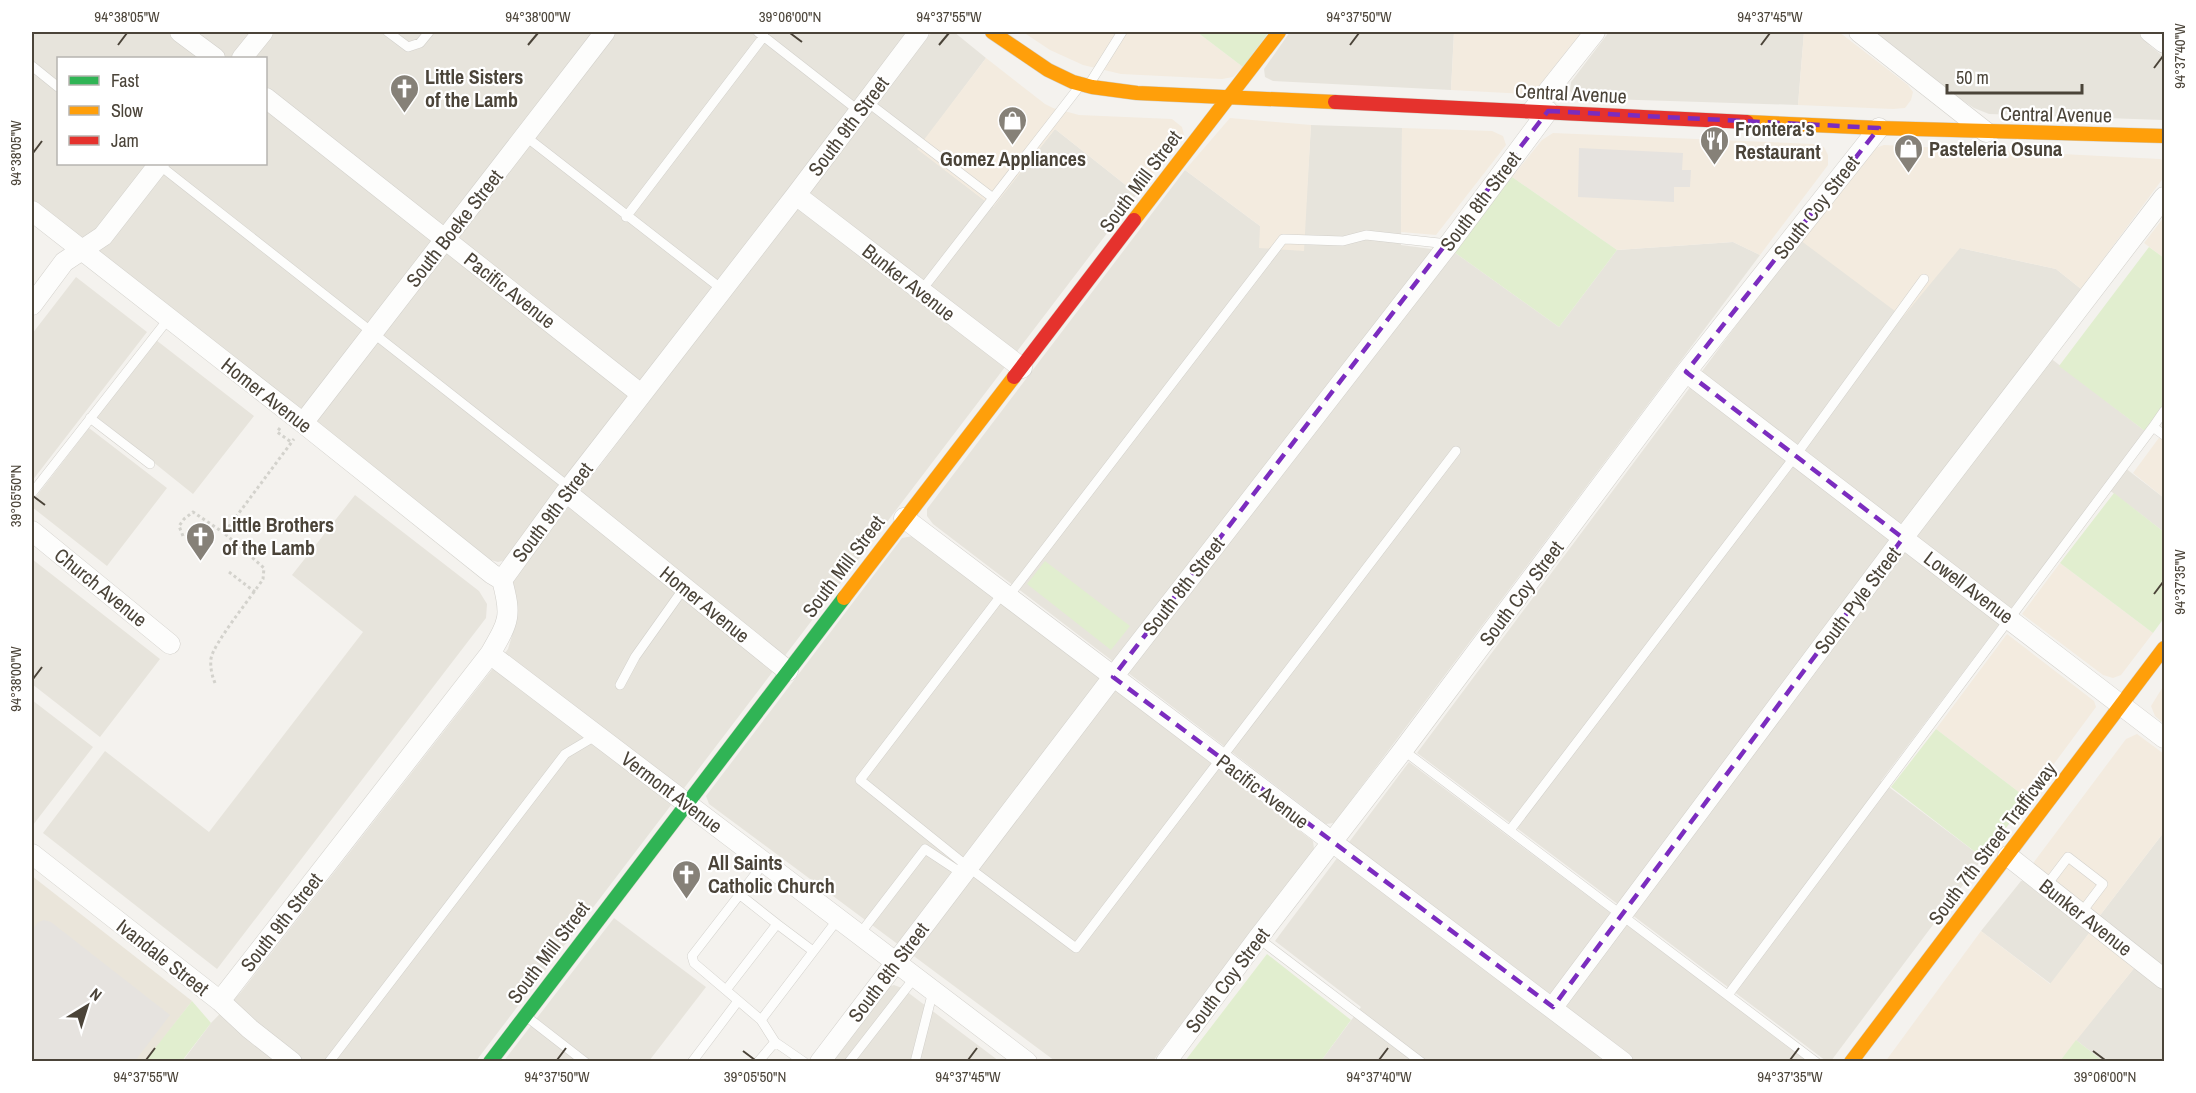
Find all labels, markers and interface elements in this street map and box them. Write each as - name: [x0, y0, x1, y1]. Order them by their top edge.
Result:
- text: 94°38'05"W: [94, 6, 160, 27]
- text: 94°38'00"W: [505, 6, 571, 27]
- text: 39°06'00"N: [759, 6, 821, 27]
- text: 94°37'55"W: [916, 6, 982, 27]
- text: 94°37'50"W: [1326, 6, 1392, 27]
- text: 94°37'45"W: [1737, 6, 1803, 27]
- text: 94°37'40"W: [2169, 23, 2190, 89]
- legend: [57, 57, 267, 165]
- scale bar: [1947, 57, 2082, 95]
- place label: Little Sisters of the Lamb: [425, 63, 523, 113]
- text: 50 m: [1956, 65, 1989, 90]
- text: Fast: [111, 68, 139, 93]
- street label: South 9th Street: [802, 70, 895, 181]
- church icon: Little Sisters of the Lamb: [388, 72, 420, 114]
- street label: Central Avenue: [1514, 77, 1628, 109]
- text: Slow: [111, 98, 143, 123]
- street label: Central Avenue: [2000, 100, 2112, 128]
- shop icon: Gomez Appliances: [997, 104, 1029, 146]
- place label: Frontera's Restaurant: [1735, 115, 1821, 165]
- text: 94°38'05"W: [5, 120, 26, 186]
- street label: South Mill Street: [1093, 124, 1188, 238]
- restaurant icon: Frontera's Restaurant: [1698, 124, 1730, 166]
- text: Jam: [111, 128, 139, 153]
- shop icon: Pasteleria Osuna: [1892, 132, 1924, 174]
- place label: Pasteleria Osuna: [1929, 135, 2062, 162]
- place label: Gomez Appliances: [940, 145, 1086, 172]
- street label: South 8th Street: [1434, 145, 1527, 256]
- street label: South Coy Street: [1767, 149, 1865, 265]
- street label: South Boeke Street: [400, 163, 509, 292]
- street label: Bunker Avenue: [857, 237, 961, 327]
- street label: Pacific Avenue: [459, 246, 561, 334]
- street label: Homer Avenue: [216, 351, 318, 439]
- street label: South 9th Street: [506, 456, 599, 567]
- text: 39°05'50"N: [5, 465, 26, 527]
- street label: South Mill Street: [796, 509, 891, 623]
- place label: Little Brothers of the Lamb: [222, 511, 334, 561]
- church icon: Little Brothers of the Lamb: [185, 520, 217, 562]
- street label: South 8th Street: [1136, 531, 1230, 641]
- street label: South Coy Street: [1473, 535, 1570, 651]
- street label: Church Avenue: [49, 541, 153, 633]
- street label: South Pyle Street: [1808, 541, 1906, 659]
- street label: Lowell Avenue: [1919, 544, 2019, 630]
- text: 94°37'35"W: [2169, 549, 2190, 615]
- street label: Homer Avenue: [654, 559, 756, 649]
- text: 94°38'00"W: [5, 646, 26, 712]
- street label: Vermont Avenue: [616, 745, 728, 839]
- street label: Pacific Avenue: [1211, 747, 1315, 835]
- street label: South 7th Street Trafficway: [1922, 755, 2063, 930]
- place label: All Saints Catholic Church: [708, 849, 835, 899]
- church icon: All Saints Catholic Church: [671, 858, 703, 900]
- street label: South 9th Street: [234, 867, 328, 977]
- street label: Bunker Avenue: [2034, 872, 2138, 962]
- street label: South Mill Street: [501, 895, 596, 1009]
- street label: Ivandale Street: [111, 912, 215, 1002]
- street label: South 8th Street: [842, 916, 935, 1027]
- street label: South Coy Street: [1179, 922, 1276, 1038]
- north arrow: [57, 976, 117, 1036]
- text: N: [86, 983, 107, 1006]
- text: 94°37'55"W: [113, 1066, 179, 1087]
- text: 94°37'50"W: [524, 1066, 590, 1087]
- text: 39°05'50"N: [724, 1066, 786, 1087]
- text: 94°37'45"W: [935, 1066, 1001, 1087]
- text: 94°37'40"W: [1346, 1066, 1412, 1087]
- text: 94°37'35"W: [1757, 1066, 1823, 1087]
- text: 39°06'00"N: [2074, 1066, 2136, 1087]

